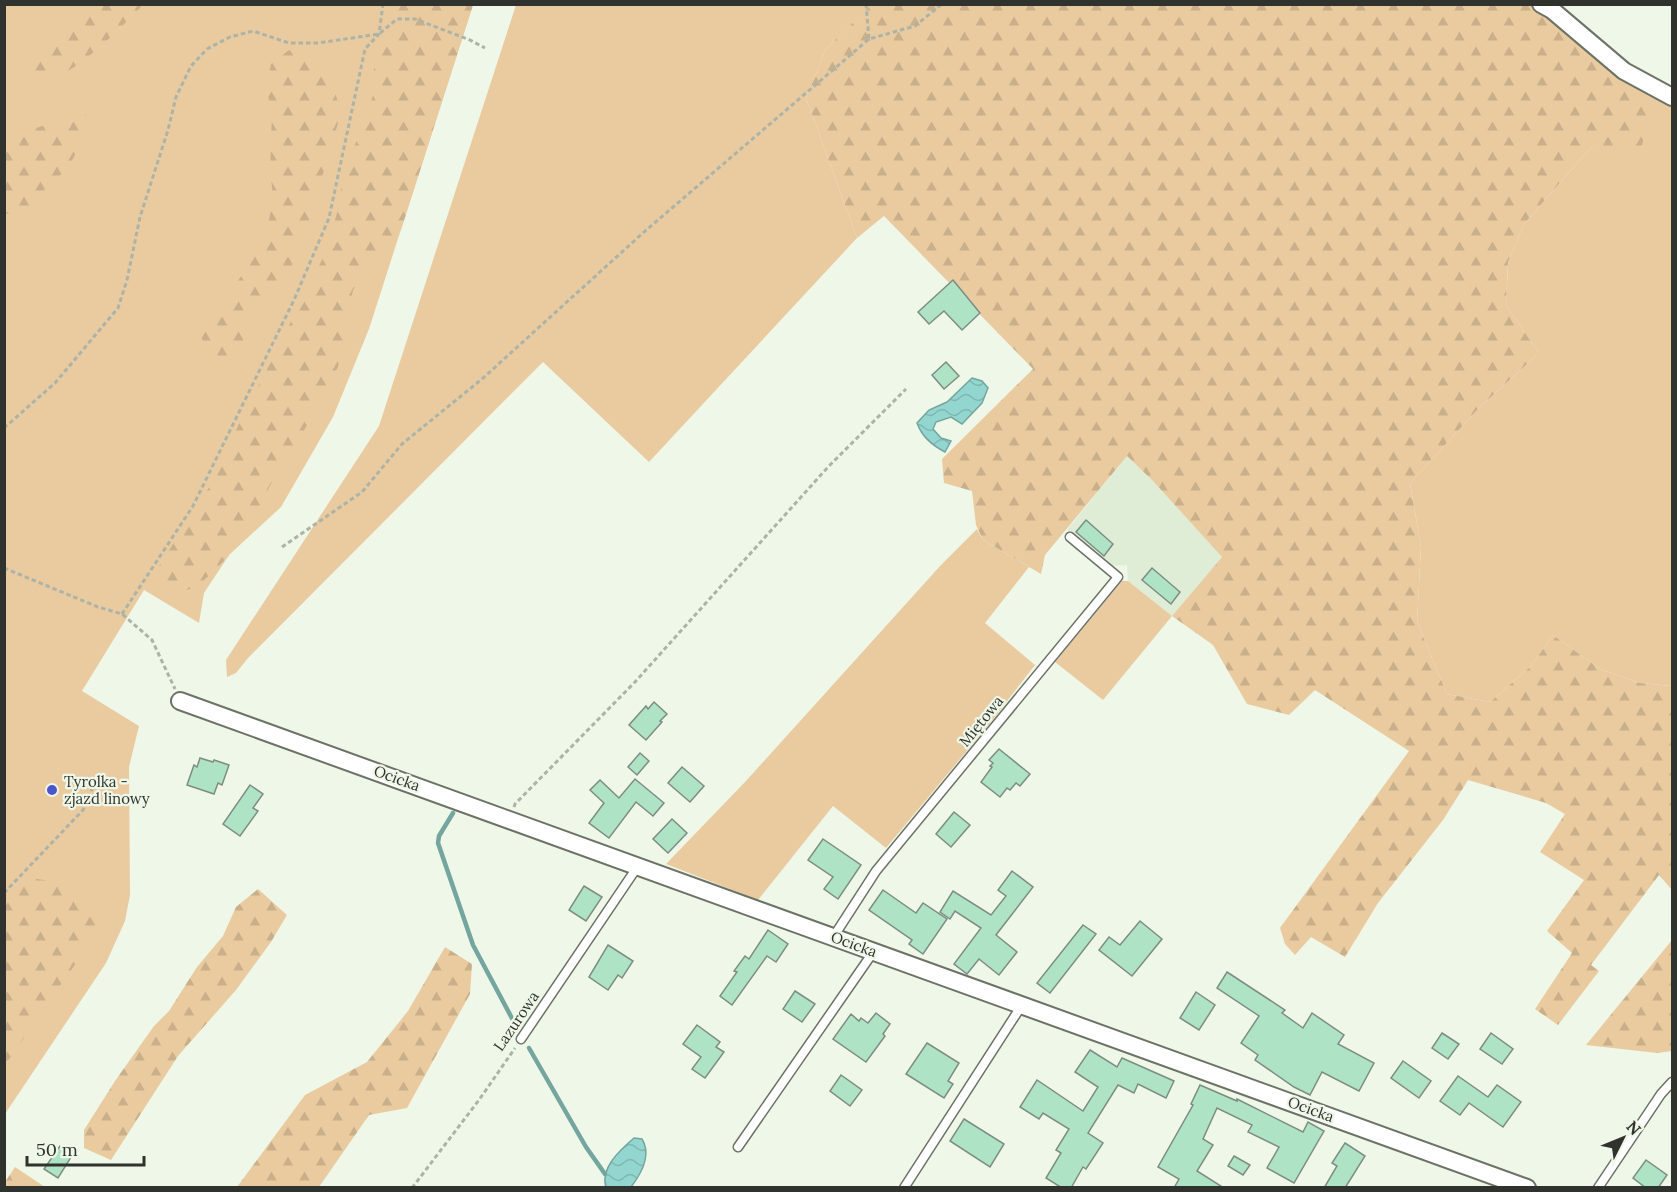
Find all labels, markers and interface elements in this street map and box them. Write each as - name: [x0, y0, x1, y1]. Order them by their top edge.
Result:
- street label: Miętowa: [955, 691, 1007, 750]
- street label: Ocicka: [371, 761, 423, 795]
- place label: Tyrolka - zjazd linowy: [64, 772, 150, 808]
- marker: Tyrolka - zjazd linowy: [45, 783, 59, 797]
- street label: Ocicka: [828, 927, 880, 961]
- street label: Lazurowa: [489, 987, 543, 1054]
- street label: Ocicka: [1285, 1092, 1337, 1126]
- north arrow: [1593, 1108, 1653, 1168]
- text: N: [1622, 1116, 1646, 1139]
- scale bar: [27, 1129, 144, 1167]
- text: 50 m: [36, 1138, 78, 1161]

